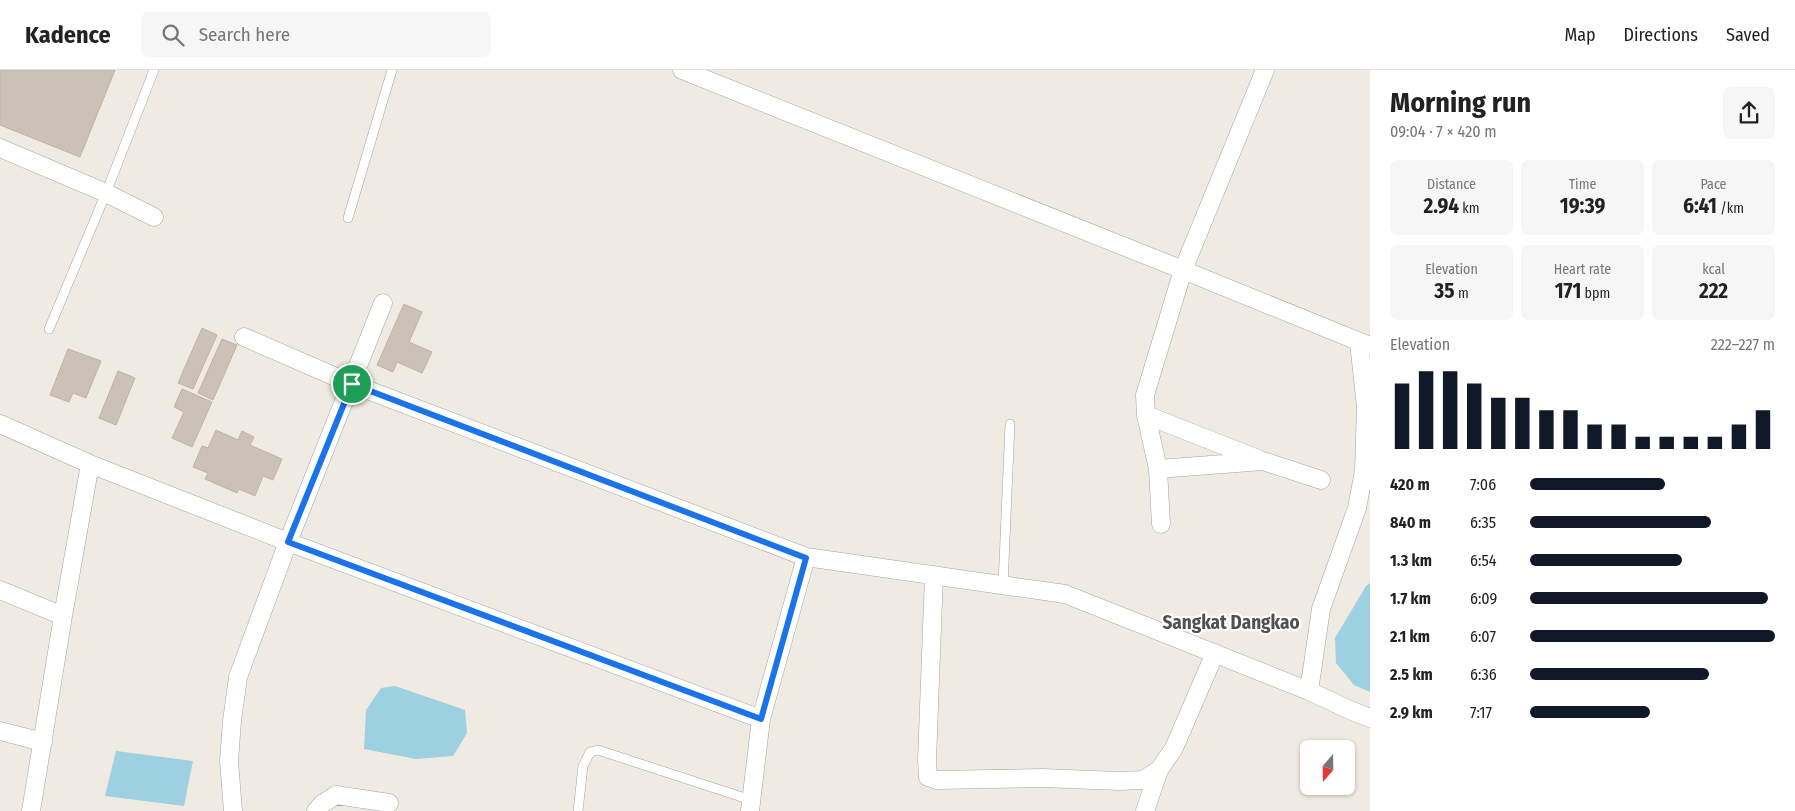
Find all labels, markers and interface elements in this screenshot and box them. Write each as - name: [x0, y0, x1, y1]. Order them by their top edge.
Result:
- search box: [141, 12, 491, 57]
- text: Kadence: [25, 21, 111, 49]
- icon: search: [159, 21, 187, 49]
- text: Search here: [199, 23, 290, 46]
- text: Map: [1564, 24, 1596, 46]
- text: Directions: [1624, 24, 1698, 46]
- text: Saved: [1726, 24, 1770, 46]
- text: Morning run: [1390, 86, 1531, 119]
- button: share: [1723, 87, 1775, 139]
- text: 09:04 · 7 × 420 m: [1390, 122, 1497, 141]
- text: Distance: [1427, 176, 1476, 193]
- text: Time: [1569, 176, 1596, 193]
- text: Pace: [1700, 176, 1727, 193]
- text: 2.94: [1423, 193, 1459, 219]
- text: 19:39: [1560, 193, 1605, 219]
- text: 6:41: [1683, 193, 1717, 219]
- text: km: [1459, 200, 1480, 217]
- text: /km: [1717, 200, 1744, 217]
- text: Elevation: [1425, 261, 1478, 278]
- text: Heart rate: [1554, 261, 1611, 278]
- text: kcal: [1702, 261, 1725, 278]
- text: 35: [1434, 278, 1455, 304]
- text: 171: [1555, 278, 1581, 304]
- text: 222: [1699, 278, 1728, 304]
- text: m: [1455, 285, 1469, 302]
- text: bpm: [1581, 285, 1610, 302]
- text: Elevation: [1390, 335, 1450, 354]
- text: 222–227 m: [1711, 335, 1775, 354]
- pin: [331, 363, 373, 405]
- icon: arrive: [338, 370, 366, 398]
- text: 420 m: [1390, 475, 1430, 494]
- text: 7:06: [1470, 475, 1496, 494]
- text: 840 m: [1390, 513, 1431, 532]
- text: 6:35: [1470, 513, 1496, 532]
- text: 1.3 km: [1390, 551, 1432, 570]
- text: 6:54: [1470, 551, 1496, 570]
- text: 1.7 km: [1390, 589, 1431, 608]
- text: 6:09: [1470, 589, 1497, 608]
- district label: Sangkat Dangkao: [1162, 611, 1300, 634]
- text: 2.1 km: [1390, 627, 1430, 646]
- text: 6:07: [1470, 627, 1496, 646]
- text: 2.5 km: [1390, 665, 1433, 684]
- text: 6:36: [1470, 665, 1497, 684]
- text: 2.9 km: [1390, 703, 1433, 722]
- text: 7:17: [1470, 703, 1492, 722]
- north arrow: [1300, 740, 1355, 795]
- map controls: [1300, 740, 1355, 795]

